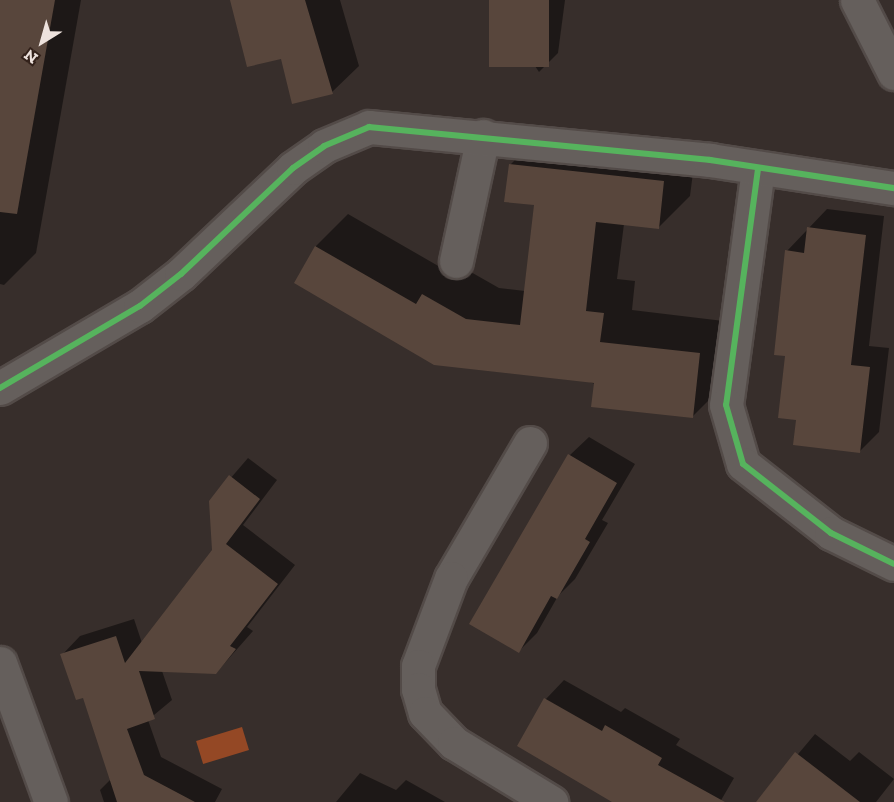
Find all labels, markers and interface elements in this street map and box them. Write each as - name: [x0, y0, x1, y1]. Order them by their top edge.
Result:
- north arrow: [12, 12, 72, 72]
- text: N: [20, 46, 41, 68]

